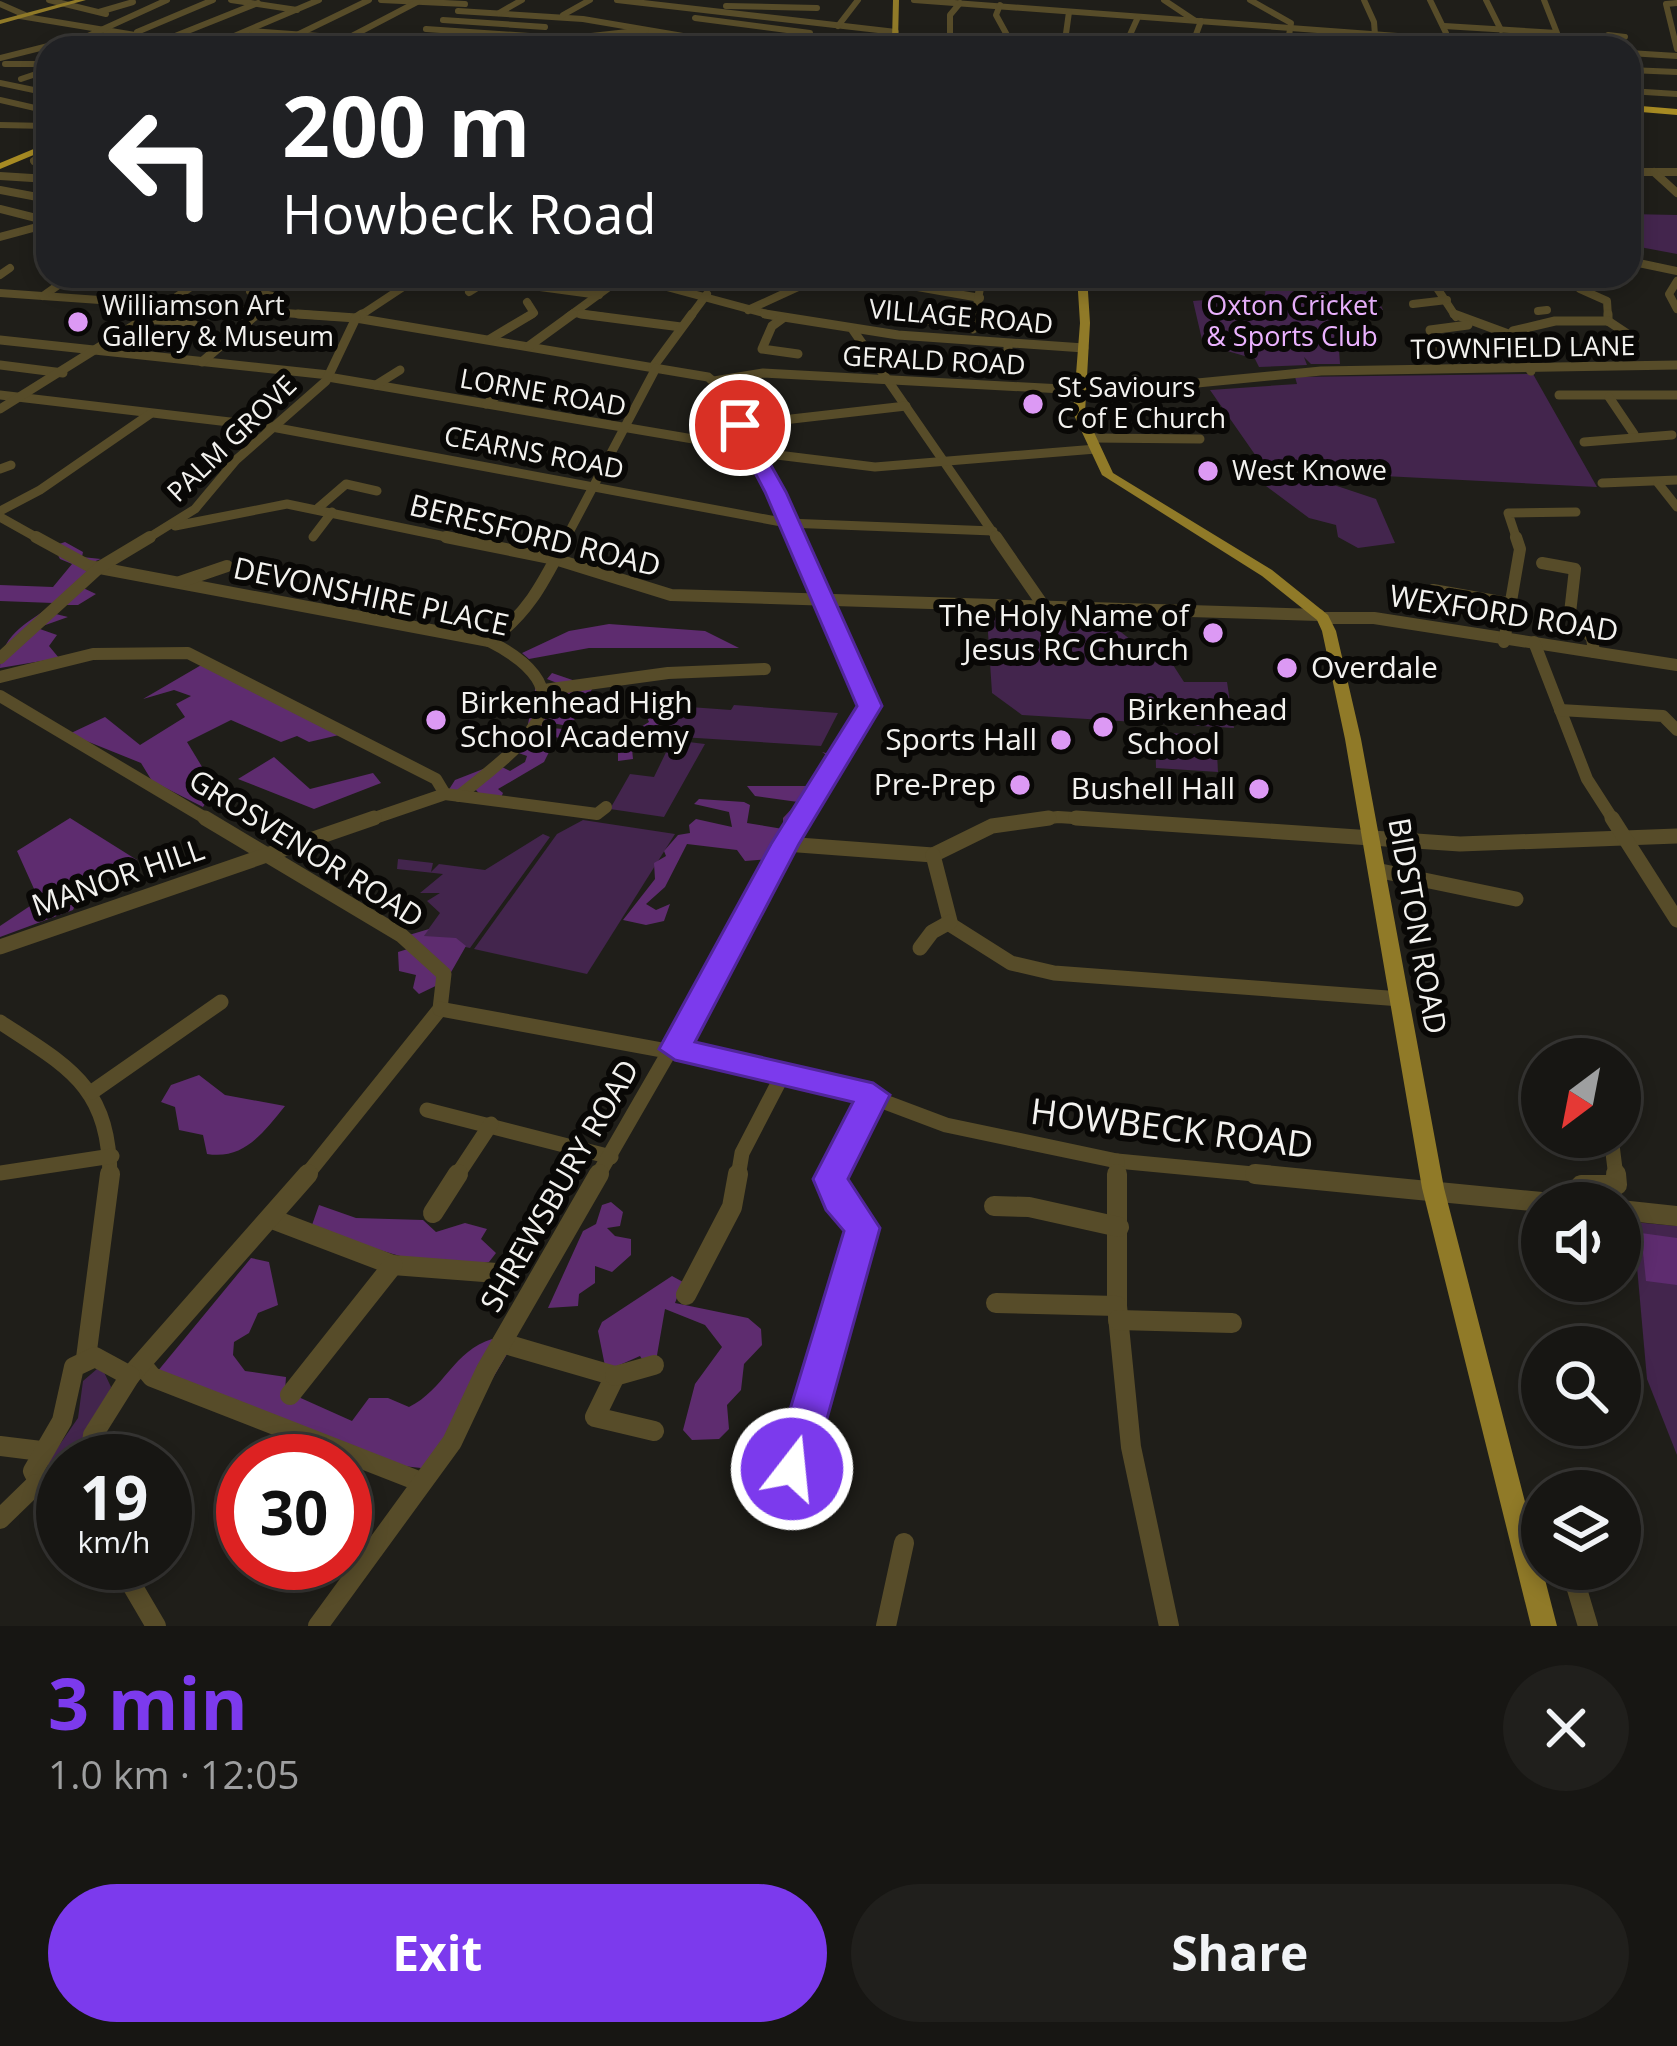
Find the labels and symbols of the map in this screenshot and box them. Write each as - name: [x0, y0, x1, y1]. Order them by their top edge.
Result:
- place label: Williamson Art Gallery & Museum: [102, 286, 334, 354]
- park label: Oxton Cricket & Sports Club: [1206, 286, 1378, 354]
- street label: VILLAGE ROAD: [867, 289, 1055, 342]
- marker: Williamson Art Gallery & Museum: [65, 309, 91, 335]
- street label: TOWNFIELD LANE: [1410, 326, 1636, 367]
- street label: GERALD ROAD: [842, 336, 1027, 383]
- street label: LORNE ROAD: [457, 359, 629, 424]
- street label: PALM GROVE: [158, 367, 304, 509]
- place label: St Saviours C of E Church: [1057, 368, 1226, 436]
- pin: [689, 374, 791, 476]
- marker: St Saviours C of E Church: [1020, 391, 1046, 417]
- street label: CEARNS ROAD: [441, 416, 627, 487]
- place label: West Knowe: [1232, 451, 1387, 488]
- marker: West Knowe: [1195, 458, 1221, 484]
- street label: BERESFORD ROAD: [406, 484, 665, 586]
- street label: DEVONSHIRE PLACE: [230, 546, 513, 645]
- street label: WEXFORD ROAD: [1387, 574, 1622, 651]
- place label: The Holy Name of Jesus RC Church: [939, 594, 1191, 669]
- marker: The Holy Name of Jesus RC Church: [1200, 620, 1226, 646]
- place label: Overdale: [1311, 646, 1438, 687]
- marker: Overdale: [1274, 655, 1300, 681]
- place label: Birkenhead High School Academy: [460, 681, 693, 756]
- place label: Birkenhead School: [1127, 688, 1288, 763]
- marker: Birkenhead High School Academy: [423, 707, 449, 733]
- marker: Birkenhead School: [1090, 714, 1116, 740]
- place label: Sports Hall: [885, 718, 1037, 759]
- marker: Sports Hall: [1048, 727, 1074, 753]
- street label: GROSVENOR ROAD: [182, 759, 432, 937]
- place label: Pre-Prep: [874, 763, 996, 804]
- place label: Bushell Hall: [1071, 767, 1235, 808]
- marker: Pre-Prep: [1007, 772, 1033, 798]
- marker: Bushell Hall: [1246, 776, 1272, 802]
- street label: BIDSTON ROAD: [1379, 814, 1458, 1037]
- street label: MANOR HILL: [26, 828, 209, 925]
- north arrow: [1521, 1038, 1641, 1158]
- street label: SHREWSBURY ROAD: [470, 1052, 648, 1319]
- street label: HOWBECK ROAD: [1028, 1086, 1316, 1169]
- position arrow: [729, 1406, 855, 1532]
- speed limit sign: 30: [216, 1434, 372, 1590]

